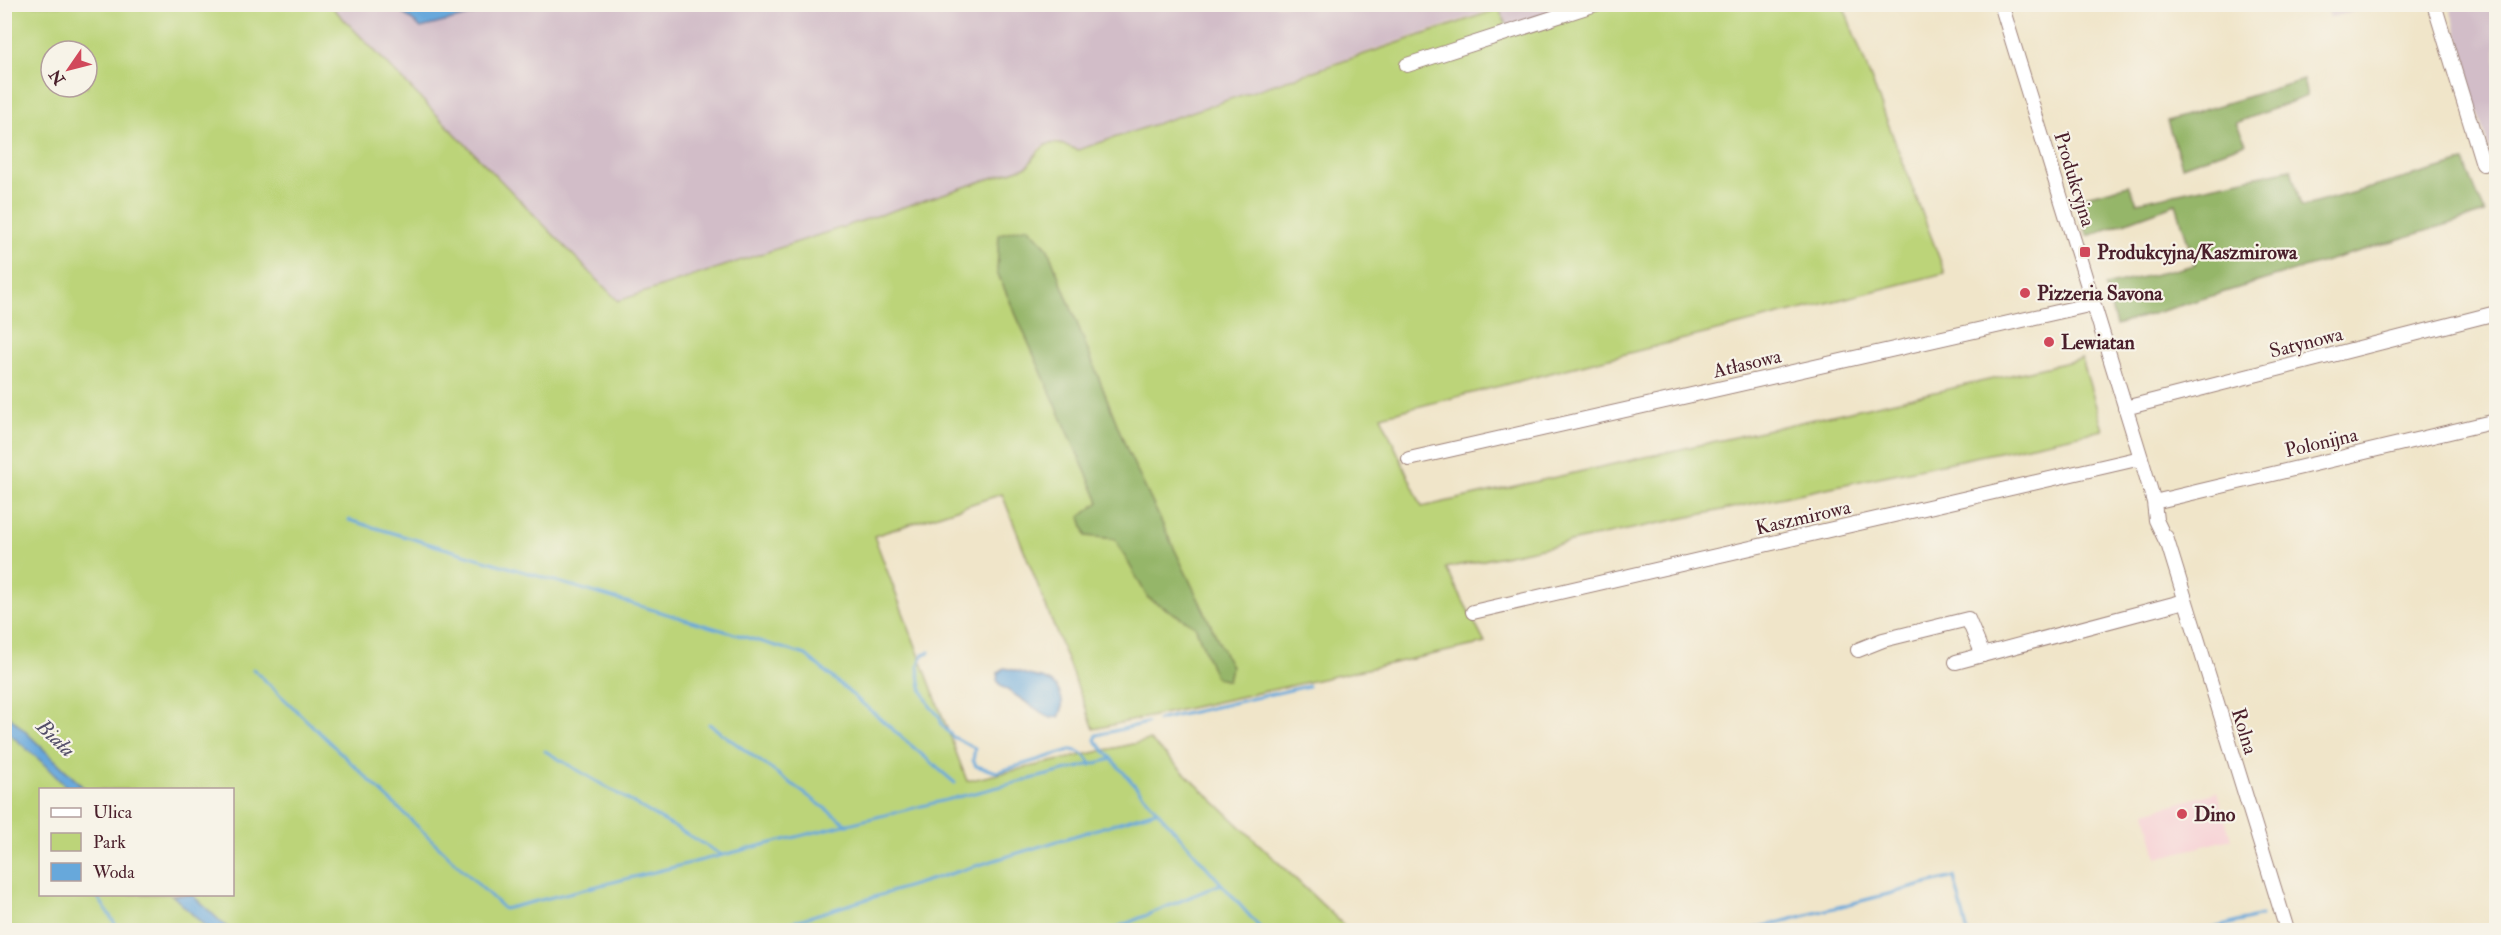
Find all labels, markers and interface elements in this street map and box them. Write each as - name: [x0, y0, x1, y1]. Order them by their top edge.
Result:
- north arrow: [39, 39, 99, 99]
- text: N: [45, 65, 70, 89]
- street label: Produkcyjna: [2048, 129, 2101, 230]
- place label: Produkcyjna/Kaszmirowa: [2097, 240, 2298, 266]
- marker: Produkcyjna/Kaszmirowa: [2078, 245, 2092, 259]
- place label: Pizzeria Savona: [2037, 281, 2163, 306]
- marker: Pizzeria Savona: [2018, 286, 2032, 300]
- street label: Satynowa: [2267, 321, 2346, 364]
- place label: Lewiatan: [2061, 330, 2135, 355]
- marker: Lewiatan: [2042, 335, 2056, 349]
- street label: Atłasowa: [1710, 343, 1784, 384]
- street label: Polonijna: [2282, 422, 2361, 463]
- street label: Kaszmirowa: [1753, 494, 1854, 541]
- street label: Rolna: [2226, 705, 2264, 758]
- water label: Biała: [30, 713, 81, 764]
- legend: [39, 788, 234, 896]
- text: Ulica: [93, 801, 133, 824]
- place label: Dino: [2194, 802, 2236, 827]
- marker: Dino: [2175, 807, 2189, 821]
- text: Park: [93, 831, 126, 854]
- text: Woda: [92, 861, 135, 884]

